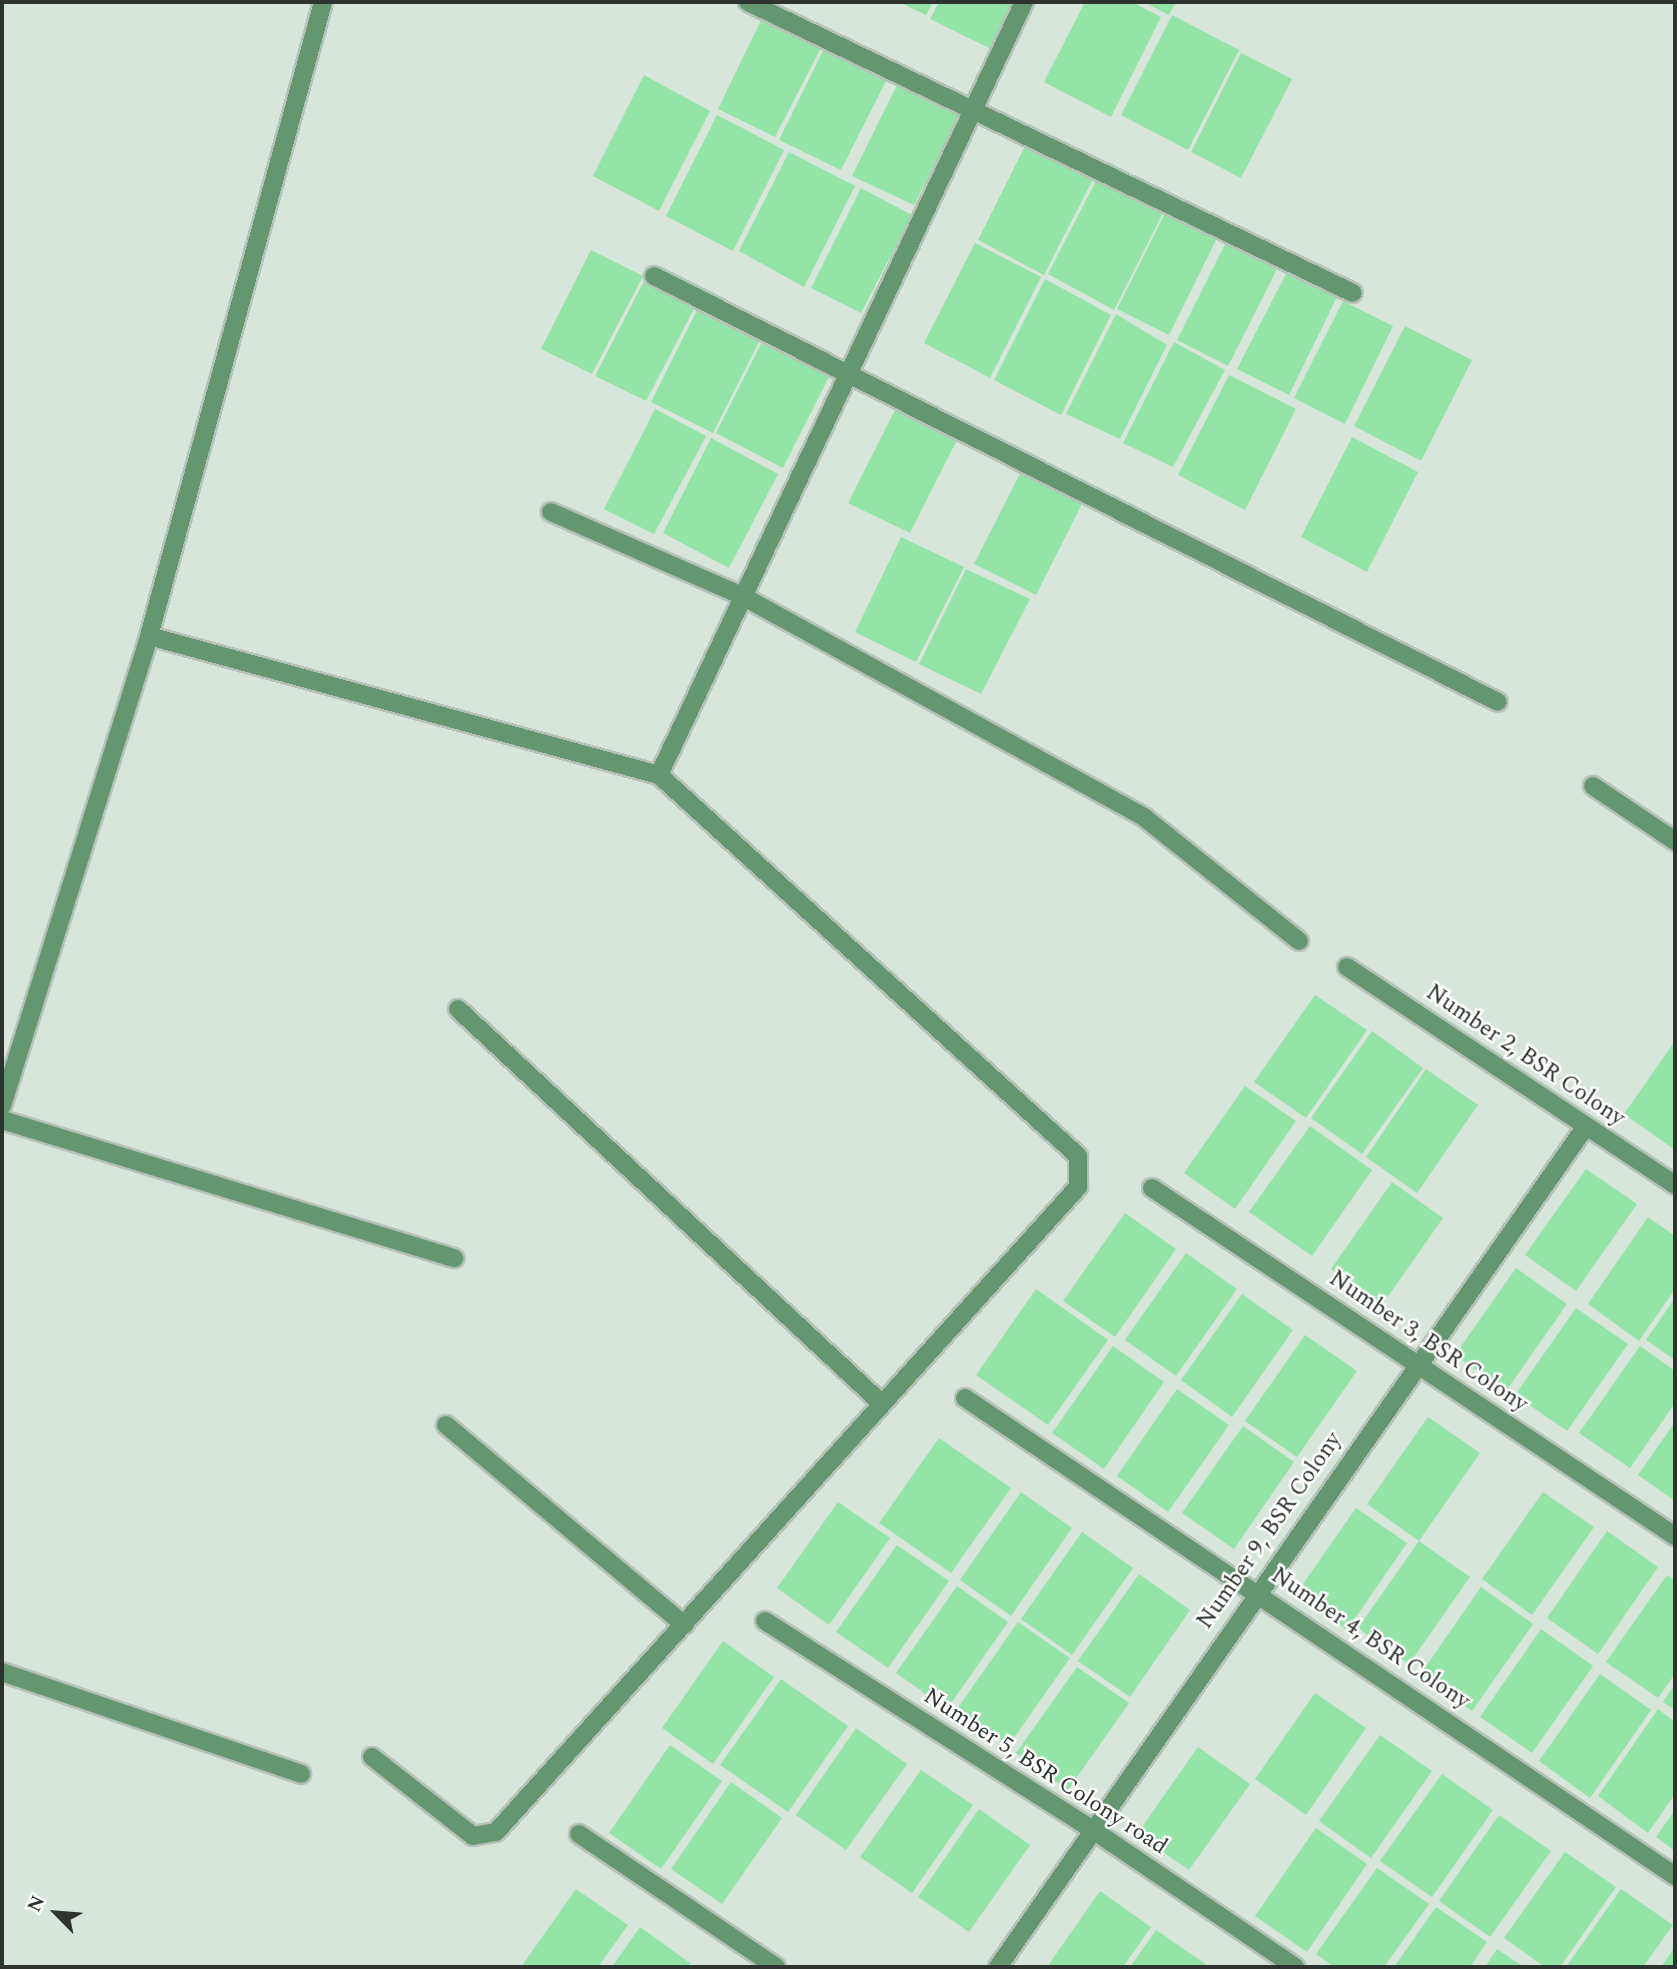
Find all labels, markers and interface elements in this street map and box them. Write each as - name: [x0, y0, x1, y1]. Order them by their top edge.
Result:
- street label: Number 2, BSR Colony: [1420, 979, 1630, 1133]
- street label: Number 3, BSR Colony: [1323, 1265, 1533, 1419]
- street label: Number 9, BSR Colony: [1192, 1427, 1348, 1635]
- street label: Number 4, BSR Colony: [1265, 1562, 1475, 1716]
- street label: Number 5, BSR Colony road: [918, 1683, 1172, 1861]
- north arrow: [21, 1878, 91, 1948]
- text: N: [20, 1891, 53, 1917]

